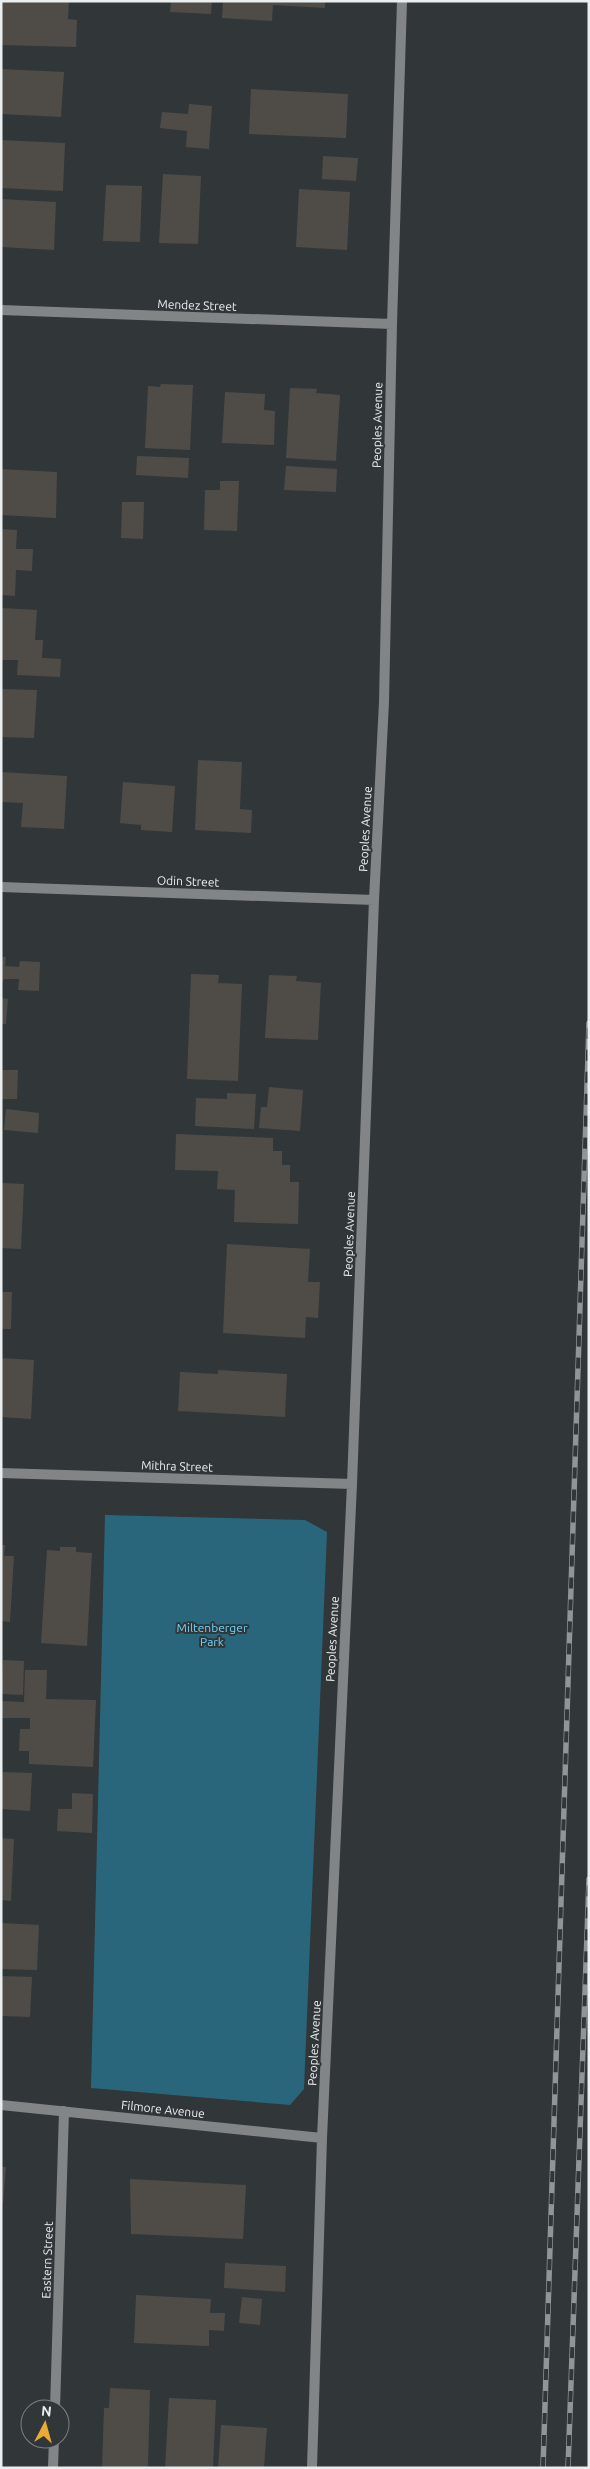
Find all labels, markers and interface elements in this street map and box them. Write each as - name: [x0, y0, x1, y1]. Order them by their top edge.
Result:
- street label: Mendez Street: [157, 297, 237, 313]
- street label: Peoples Avenue: [370, 382, 384, 468]
- street label: Peoples Avenue: [356, 786, 374, 872]
- street label: Odin Street: [157, 873, 220, 889]
- street label: Peoples Avenue: [341, 1191, 357, 1277]
- street label: Mithra Street: [141, 1458, 213, 1474]
- street label: Peoples Avenue: [323, 1596, 341, 1682]
- park label: Miltenberger Park: [177, 1621, 248, 1648]
- street label: Peoples Avenue: [305, 2000, 323, 2086]
- street label: Filmore Avenue: [121, 2098, 205, 2120]
- street label: Eastern Street: [39, 2221, 55, 2299]
- north arrow: [20, 2399, 70, 2449]
- text: N: [40, 2403, 52, 2420]

